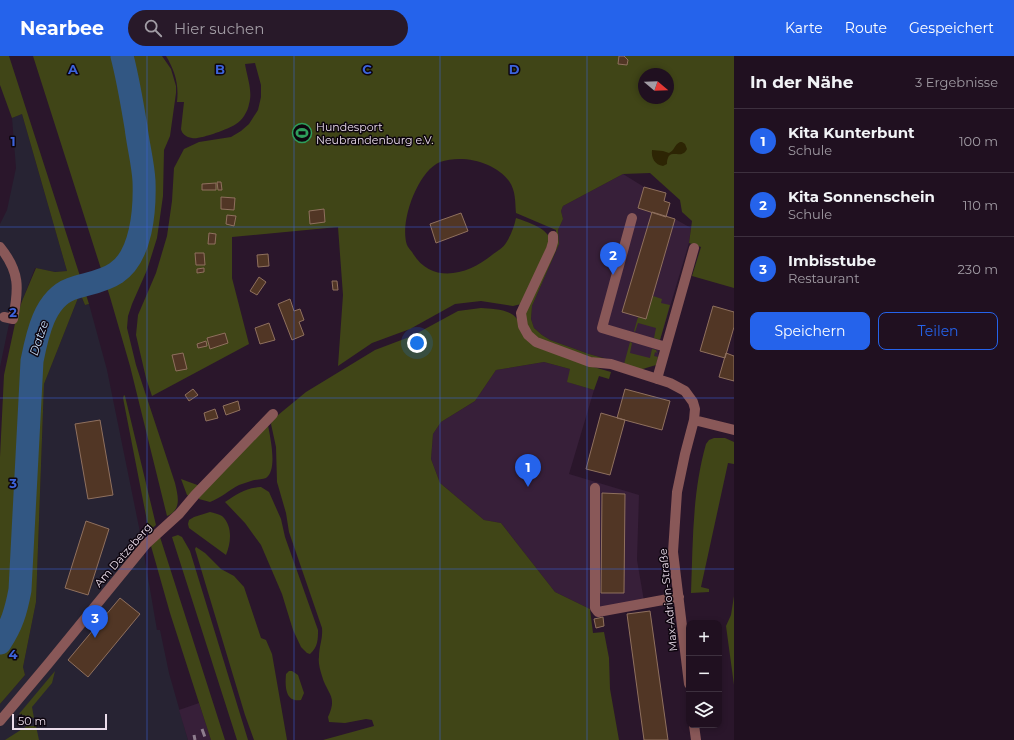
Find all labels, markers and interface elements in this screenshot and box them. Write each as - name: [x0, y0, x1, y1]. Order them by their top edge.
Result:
- search box: [128, 10, 408, 46]
- text: Nearbee: [20, 17, 104, 40]
- icon: search: [142, 17, 164, 39]
- text: Hier suchen: [174, 19, 264, 38]
- text: Karte: [785, 19, 823, 37]
- text: Route: [845, 19, 887, 37]
- text: Gespeichert: [909, 19, 994, 37]
- text: A: [67, 61, 79, 77]
- text: B: [215, 61, 225, 77]
- text: C: [362, 61, 372, 77]
- text: D: [509, 61, 520, 77]
- north arrow: [638, 68, 674, 104]
- text: In der Nähe: [750, 72, 854, 92]
- text: 3 Ergebnisse: [915, 74, 998, 90]
- place label: Hundesport Neubrandenburg e.V.: [316, 120, 434, 147]
- sports icon: Hundesport Neubrandenburg e.V.: [291, 122, 313, 144]
- text: Kita Kunterbunt: [788, 123, 915, 142]
- text: 1: [10, 133, 16, 149]
- text: 1: [760, 133, 766, 149]
- text: 100 m: [959, 133, 998, 149]
- text: Schule: [788, 142, 832, 158]
- text: Kita Sonnenschein: [788, 187, 935, 206]
- text: 2: [759, 197, 767, 213]
- text: 110 m: [963, 197, 998, 213]
- text: Schule: [788, 206, 832, 222]
- pin: 2: [600, 242, 626, 275]
- text: Imbisstube: [788, 251, 876, 270]
- text: 3: [759, 261, 767, 277]
- text: 230 m: [957, 261, 998, 277]
- text: Restaurant: [788, 270, 859, 286]
- text: 2: [9, 304, 17, 320]
- button: Speichern: [750, 312, 870, 350]
- button: Teilen: [878, 312, 998, 350]
- water label: Datze: [26, 318, 51, 357]
- your location: [407, 333, 427, 353]
- pin: 1: [515, 454, 541, 487]
- text: 3: [8, 475, 17, 491]
- street label: Am Datzeberg: [91, 520, 155, 590]
- street label: Max-Adrion-Straße: [656, 548, 680, 652]
- pin: 3: [82, 605, 108, 638]
- map controls: [686, 620, 722, 728]
- button: +: [686, 620, 722, 656]
- text: 4: [9, 646, 18, 662]
- button: −: [686, 656, 722, 692]
- button: layers: [686, 692, 722, 728]
- scale bar: [12, 712, 107, 731]
- text: 50 m: [18, 714, 46, 728]

